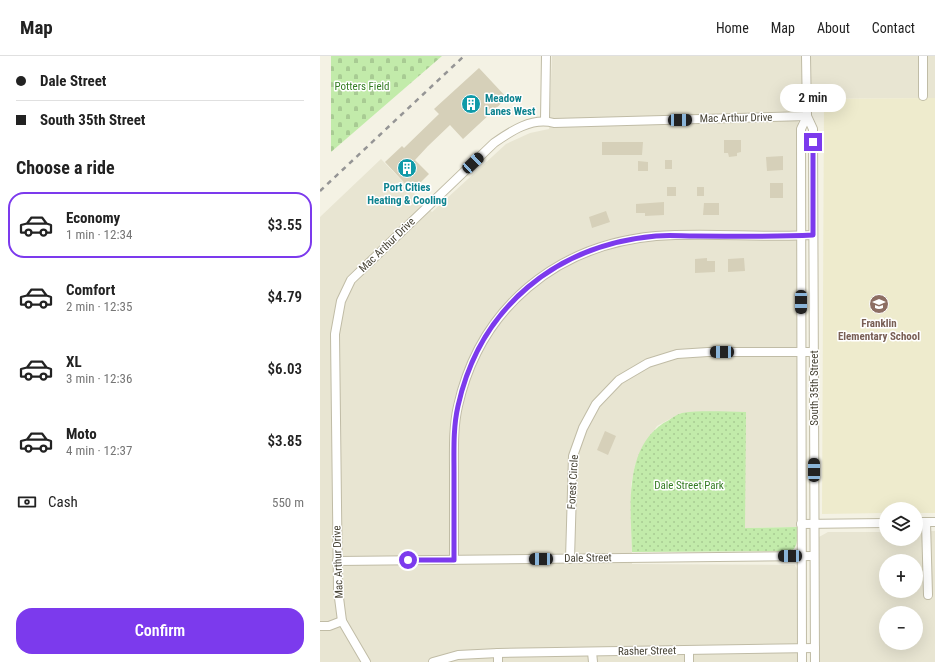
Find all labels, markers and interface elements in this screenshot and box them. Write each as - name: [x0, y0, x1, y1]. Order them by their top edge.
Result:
- text: Map: [20, 16, 53, 39]
- text: Home: [716, 20, 749, 36]
- text: Map: [771, 20, 795, 36]
- text: About: [817, 20, 850, 36]
- text: Contact: [872, 20, 915, 36]
- text: Dale Street: [40, 72, 106, 90]
- park label: Potters Field: [334, 80, 390, 93]
- callout: 2 min: [780, 84, 846, 112]
- text: 2 min: [799, 90, 827, 105]
- place label: Meadow Lanes West: [485, 92, 536, 118]
- building icon: Meadow Lanes West: [460, 93, 482, 115]
- text: South 35th Street: [40, 111, 145, 129]
- street label: Mac Arthur Drive: [699, 111, 773, 125]
- car: [668, 114, 692, 126]
- route end: [804, 133, 822, 151]
- car: [460, 150, 486, 176]
- text: Choose a ride: [16, 157, 115, 178]
- building icon: Port Cities Heating & Cooling: [396, 157, 418, 179]
- place label: Port Cities Heating & Cooling: [367, 181, 447, 207]
- icon: car: [18, 207, 54, 243]
- text: Economy: [66, 209, 120, 227]
- street label: Mac Arthur Drive: [356, 215, 418, 275]
- text: $3.55: [268, 216, 302, 234]
- text: 1 min · 12:34: [66, 227, 132, 242]
- icon: car: [18, 279, 54, 315]
- text: Comfort: [66, 281, 115, 299]
- text: $4.79: [268, 288, 302, 306]
- car: [795, 290, 807, 314]
- school or university icon: Franklin Elementary School: [868, 293, 890, 315]
- text: 2 min · 12:35: [66, 299, 132, 314]
- place label: Franklin Elementary School: [838, 317, 920, 343]
- car: [710, 346, 734, 358]
- street label: South 35th Street: [808, 350, 821, 426]
- icon: car: [18, 351, 54, 387]
- text: XL: [66, 353, 82, 371]
- text: $6.03: [268, 360, 302, 378]
- text: 3 min · 12:36: [66, 371, 132, 386]
- icon: car: [18, 423, 54, 459]
- text: Moto: [66, 425, 97, 443]
- text: $3.85: [268, 432, 302, 450]
- text: 4 min · 12:37: [66, 443, 132, 458]
- street label: Forest Circle: [565, 454, 581, 510]
- car: [808, 458, 820, 482]
- park label: Dale Street Park: [654, 479, 724, 492]
- icon: cash: [16, 491, 38, 513]
- text: Cash: [48, 493, 78, 511]
- text: 550 m: [272, 495, 304, 510]
- map controls: [879, 502, 923, 650]
- button: layers: [879, 502, 923, 546]
- street label: Mac Arthur Drive: [330, 525, 346, 599]
- car: [778, 550, 802, 562]
- route start: [399, 551, 417, 569]
- street label: Dale Street: [564, 551, 612, 565]
- car: [529, 553, 553, 565]
- button: +: [879, 554, 923, 598]
- button: −: [879, 606, 923, 650]
- button: Confirm: [16, 608, 304, 654]
- street label: Rasher Street: [618, 644, 676, 658]

